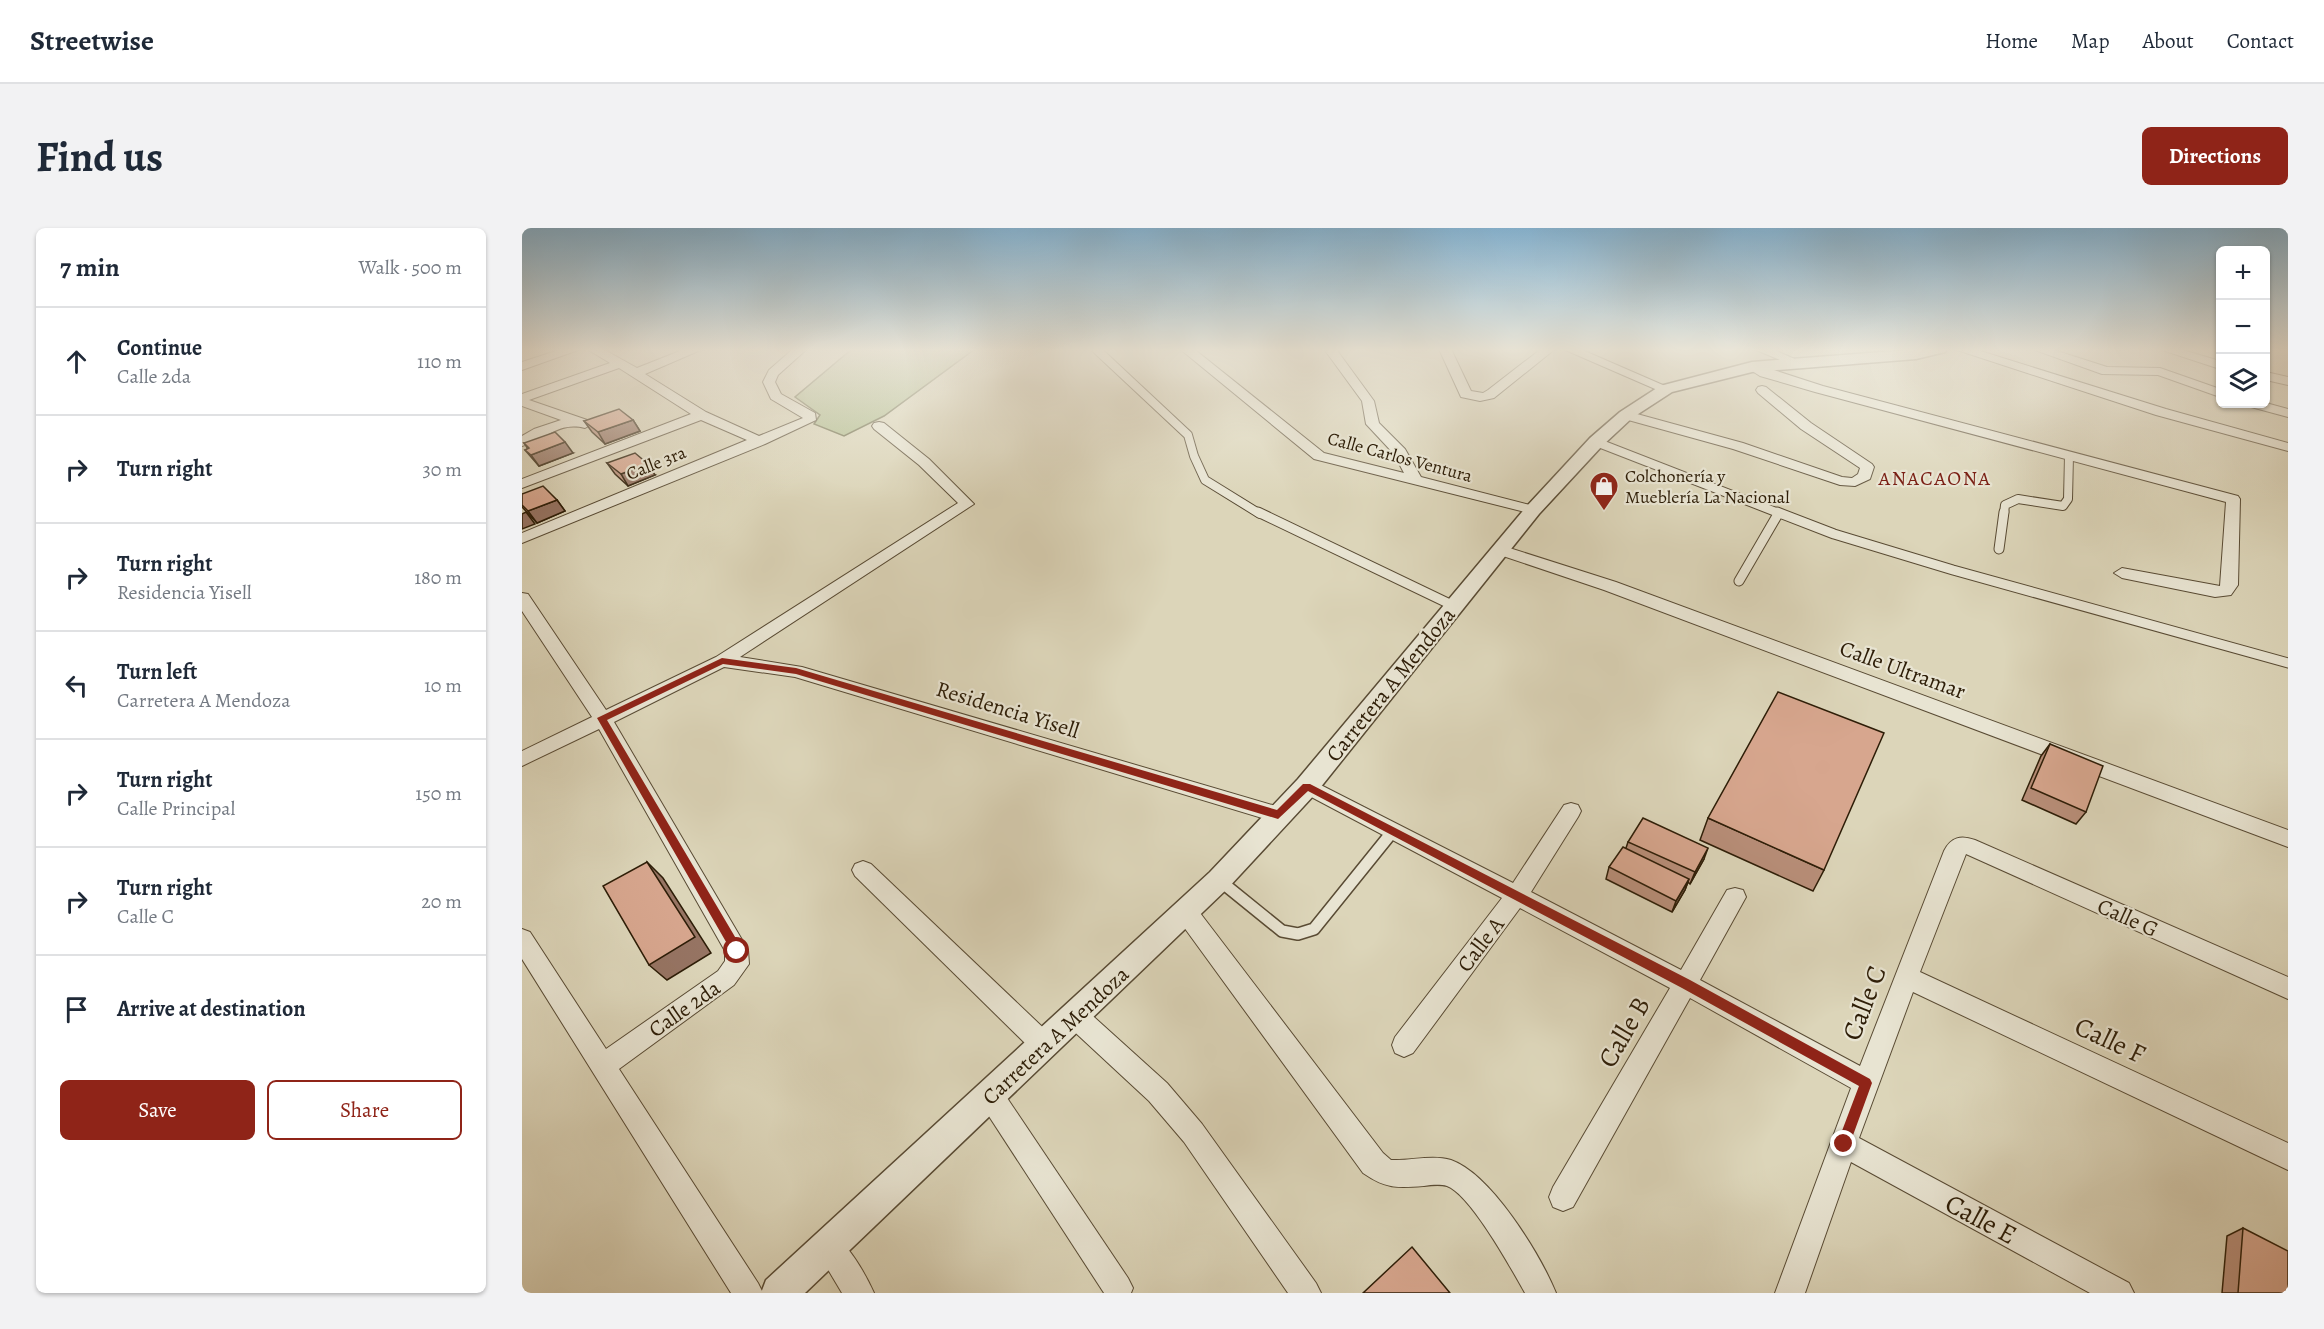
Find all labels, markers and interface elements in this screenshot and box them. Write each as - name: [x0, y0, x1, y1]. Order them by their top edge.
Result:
- text: Streetwise: [30, 22, 154, 60]
- text: Home: [1985, 27, 2038, 55]
- text: Map: [2071, 27, 2109, 55]
- text: About: [2142, 27, 2194, 55]
- text: Contact: [2227, 27, 2294, 55]
- button: Directions: [2142, 127, 2288, 185]
- text: Find us: [36, 128, 163, 185]
- map controls: [2216, 246, 2270, 408]
- button: +: [2216, 246, 2270, 300]
- text: 7 min: [60, 250, 120, 285]
- text: Walk · 500 m: [358, 254, 462, 281]
- button: −: [2216, 300, 2270, 354]
- text: Continue: [117, 333, 202, 363]
- icon: ahead: [60, 345, 93, 378]
- text: 110 m: [417, 348, 462, 375]
- button: layers: [2216, 354, 2270, 408]
- text: Calle 2da: [117, 363, 191, 390]
- street label: Calle Carlos Ventura: [1325, 426, 1476, 488]
- street label: Calle 3ra: [622, 440, 690, 486]
- icon: right: [60, 453, 93, 486]
- text: Turn right: [117, 454, 213, 484]
- text: 30 m: [422, 456, 462, 483]
- place label: Colchonería y Mueblería La Nacional: [1625, 464, 1790, 509]
- district label: ANACAONA: [1877, 465, 1992, 492]
- shop icon: Colchonería y Mueblería La Nacional: [1588, 470, 1620, 512]
- text: Turn right: [117, 549, 213, 579]
- icon: right: [60, 561, 93, 594]
- text: 180 m: [414, 564, 462, 591]
- text: Residencia Yisell: [117, 579, 252, 606]
- street label: Carretera A Mendoza: [1319, 600, 1463, 768]
- street label: Calle Ultramar: [1835, 633, 1970, 707]
- text: Turn left: [117, 657, 197, 687]
- icon: left: [60, 669, 93, 702]
- text: 10 m: [424, 672, 462, 699]
- street label: Residencia Yisell: [932, 674, 1083, 746]
- text: Carretera A Mendoza: [117, 687, 291, 714]
- text: Turn right: [117, 765, 213, 795]
- icon: right: [60, 777, 93, 810]
- text: 150 m: [415, 780, 462, 807]
- text: Calle Principal: [117, 795, 235, 822]
- text: Turn right: [117, 873, 213, 903]
- icon: right: [60, 885, 93, 918]
- text: 20 m: [421, 888, 462, 915]
- street label: Calle G: [2092, 891, 2163, 945]
- text: Calle C: [117, 903, 174, 930]
- street label: Calle A: [1450, 910, 1512, 978]
- route start: [723, 937, 749, 963]
- street label: Carretera A Mendoza: [976, 959, 1136, 1112]
- street label: Calle C: [1833, 961, 1895, 1045]
- street label: Calle 2da: [643, 973, 727, 1044]
- street label: Calle B: [1589, 990, 1659, 1074]
- icon: arrive: [60, 993, 93, 1026]
- text: Arrive at destination: [117, 994, 306, 1024]
- street label: Calle F: [2069, 1008, 2151, 1072]
- button: Save: [60, 1080, 255, 1140]
- button: Share: [267, 1080, 462, 1140]
- route end: [1830, 1130, 1856, 1156]
- street label: Calle E: [1939, 1185, 2023, 1253]

